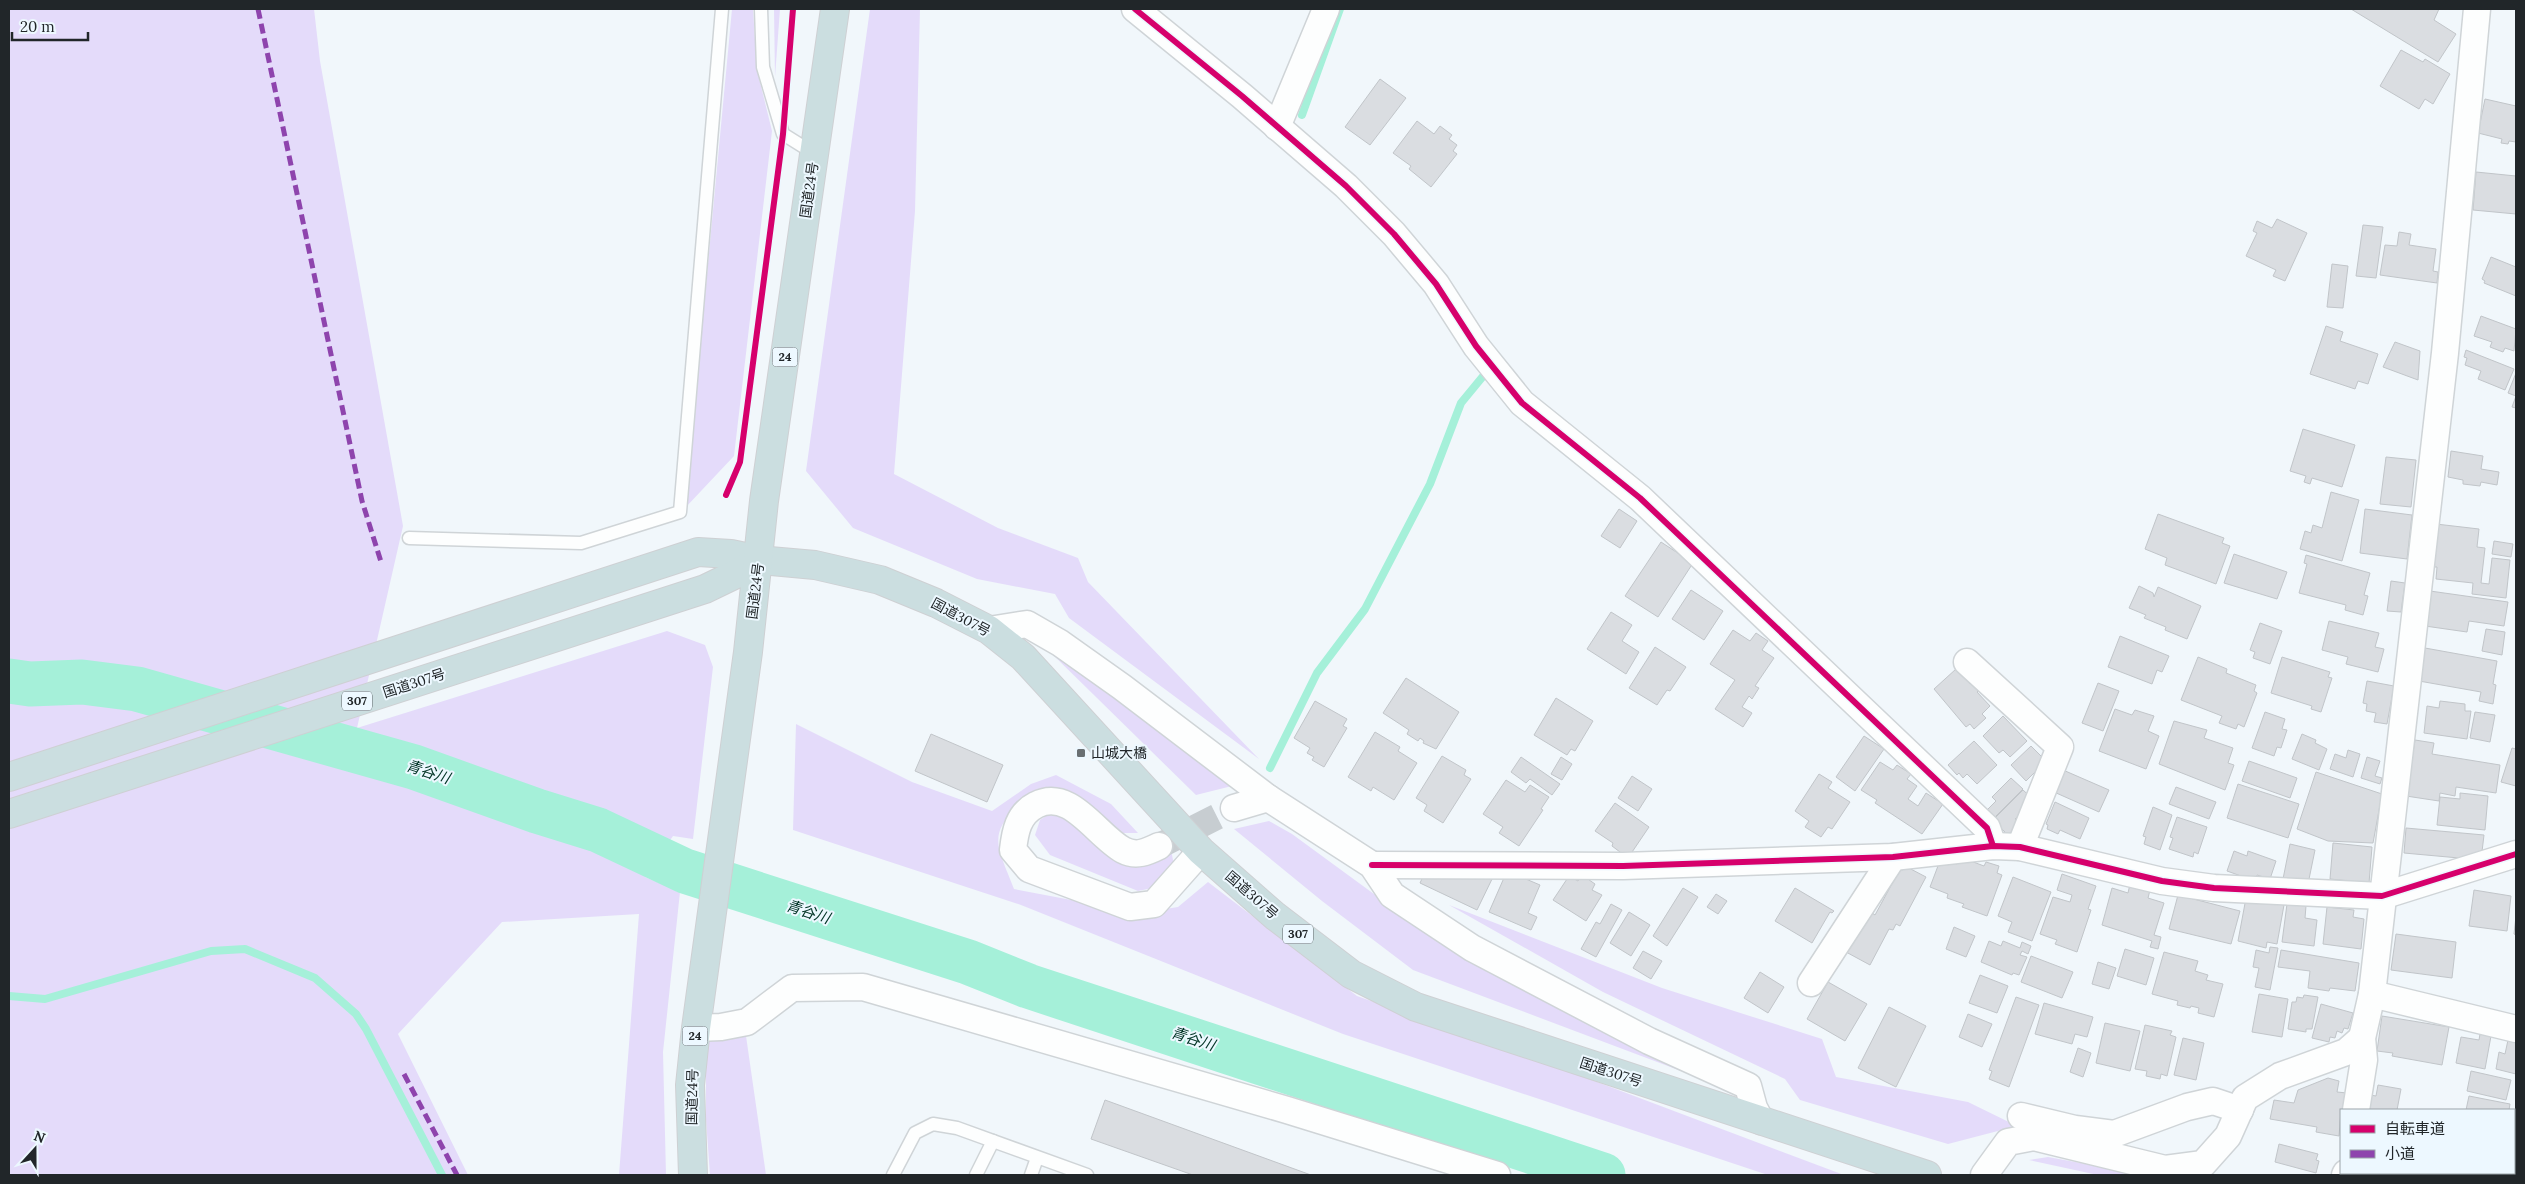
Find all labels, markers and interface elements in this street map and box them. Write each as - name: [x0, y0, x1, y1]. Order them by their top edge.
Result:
- scale bar: [12, 10, 89, 42]
- text: 20 m: [20, 17, 55, 36]
- street label: 国道24号: [796, 161, 822, 219]
- road number: 24: [772, 348, 798, 367]
- street label: 国道24号: [743, 562, 767, 620]
- street label: 国道307号: [928, 594, 994, 640]
- street label: 国道307号: [380, 664, 448, 702]
- road number: 307: [342, 691, 372, 710]
- place label: 山城大橋: [1091, 744, 1147, 762]
- marker: 山城大橋: [1075, 747, 1087, 759]
- water label: 青谷川: [404, 756, 454, 788]
- street label: 国道307号: [1222, 867, 1282, 923]
- water label: 青谷川: [784, 896, 834, 928]
- road number: 307: [1283, 924, 1313, 944]
- water label: 青谷川: [1169, 1023, 1219, 1055]
- road number: 24: [682, 1026, 708, 1046]
- street label: 国道307号: [1577, 1053, 1645, 1091]
- street label: 国道24号: [683, 1068, 701, 1126]
- legend: [2340, 1109, 2515, 1174]
- text: 自転車道: [2385, 1119, 2445, 1138]
- north arrow: [10, 1124, 60, 1174]
- text: N: [31, 1127, 48, 1147]
- text: 小道: [2385, 1144, 2415, 1163]

